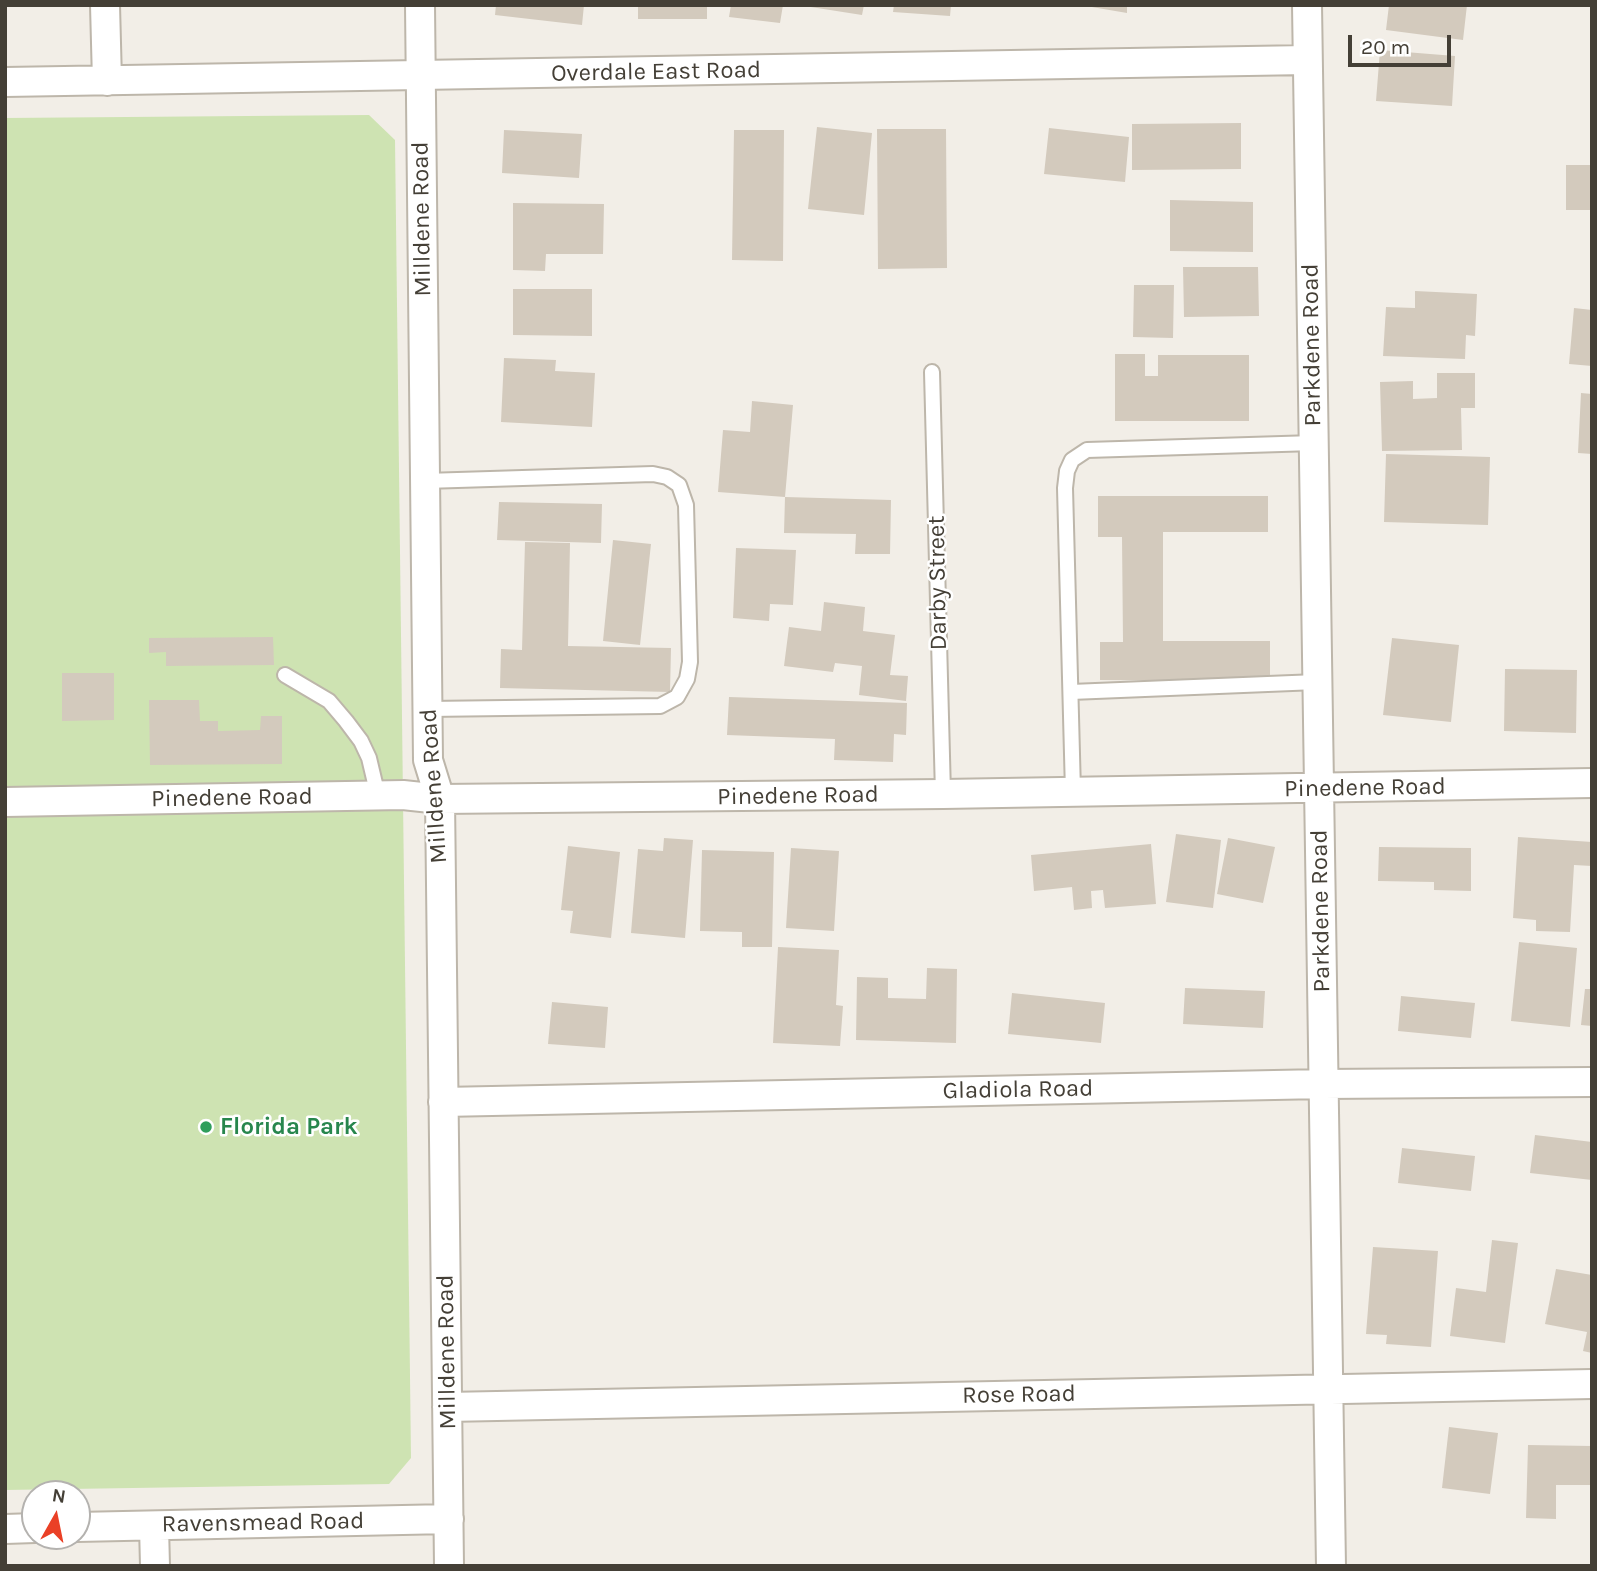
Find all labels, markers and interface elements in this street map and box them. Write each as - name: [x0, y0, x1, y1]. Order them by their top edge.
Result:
- scale bar: [1352, 21, 1455, 65]
- text: 20 m: [1361, 35, 1410, 59]
- street label: Overdale East Road: [551, 56, 761, 88]
- street label: Milldene Road: [406, 141, 438, 297]
- street label: Parkdene Road: [1296, 263, 1328, 427]
- street label: Darby Street: [922, 515, 954, 651]
- street label: Milldene Road: [414, 708, 454, 864]
- street label: Pinedene Road: [1284, 772, 1446, 804]
- street label: Pinedene Road: [717, 780, 879, 812]
- street label: Pinedene Road: [151, 782, 313, 814]
- street label: Parkdene Road: [1305, 829, 1337, 993]
- street label: Gladiola Road: [942, 1074, 1094, 1106]
- place label: Florida Park: [220, 1113, 358, 1141]
- marker: Florida Park: [198, 1119, 214, 1135]
- street label: Milldene Road: [431, 1274, 463, 1430]
- street label: Rose Road: [962, 1380, 1076, 1410]
- north arrow: [21, 1480, 91, 1550]
- text: N: [51, 1484, 67, 1508]
- street label: Ravensmead Road: [161, 1507, 365, 1539]

